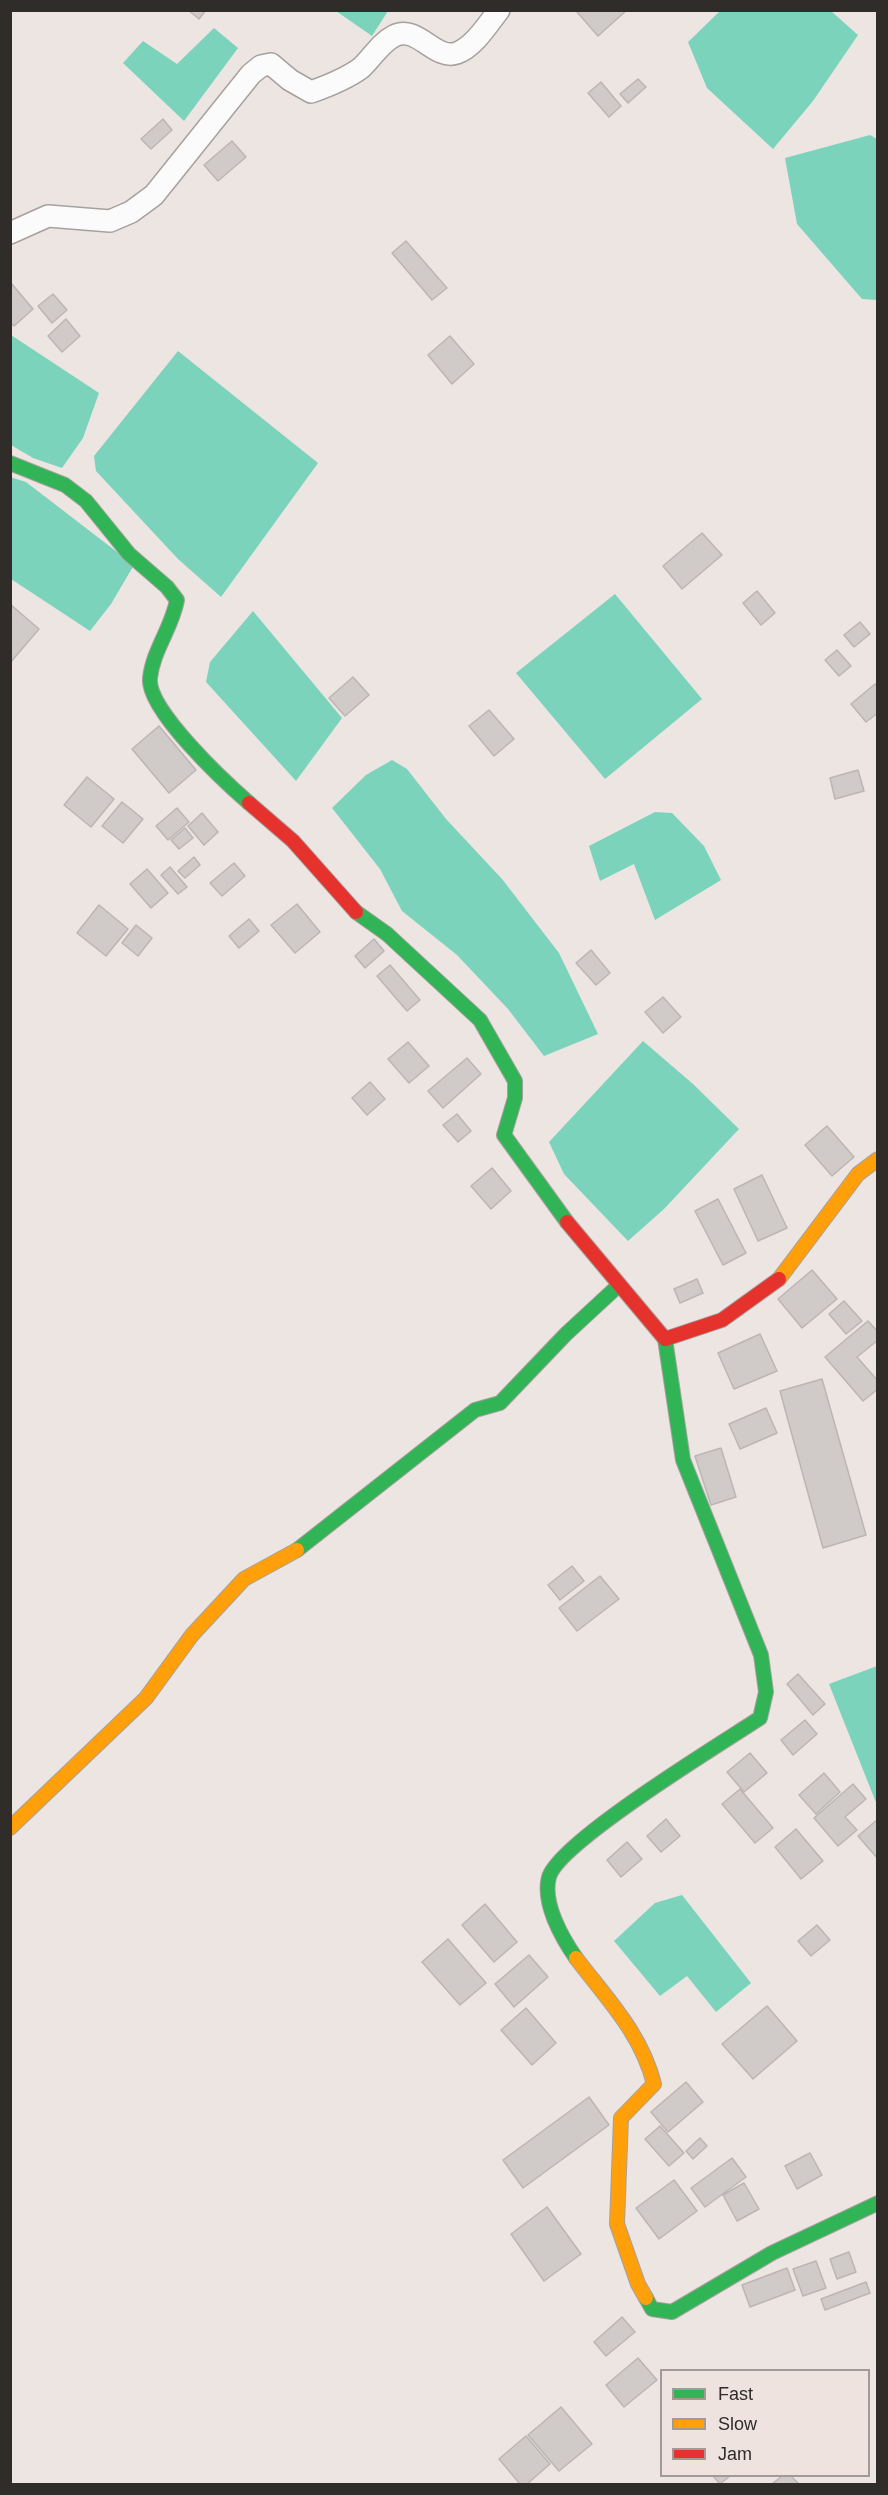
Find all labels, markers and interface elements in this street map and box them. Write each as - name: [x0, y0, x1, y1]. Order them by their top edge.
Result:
- legend: [660, 2369, 870, 2477]
- text: Fast: [718, 2384, 753, 2404]
- text: Slow: [718, 2414, 757, 2434]
- text: Jam: [718, 2444, 752, 2464]

